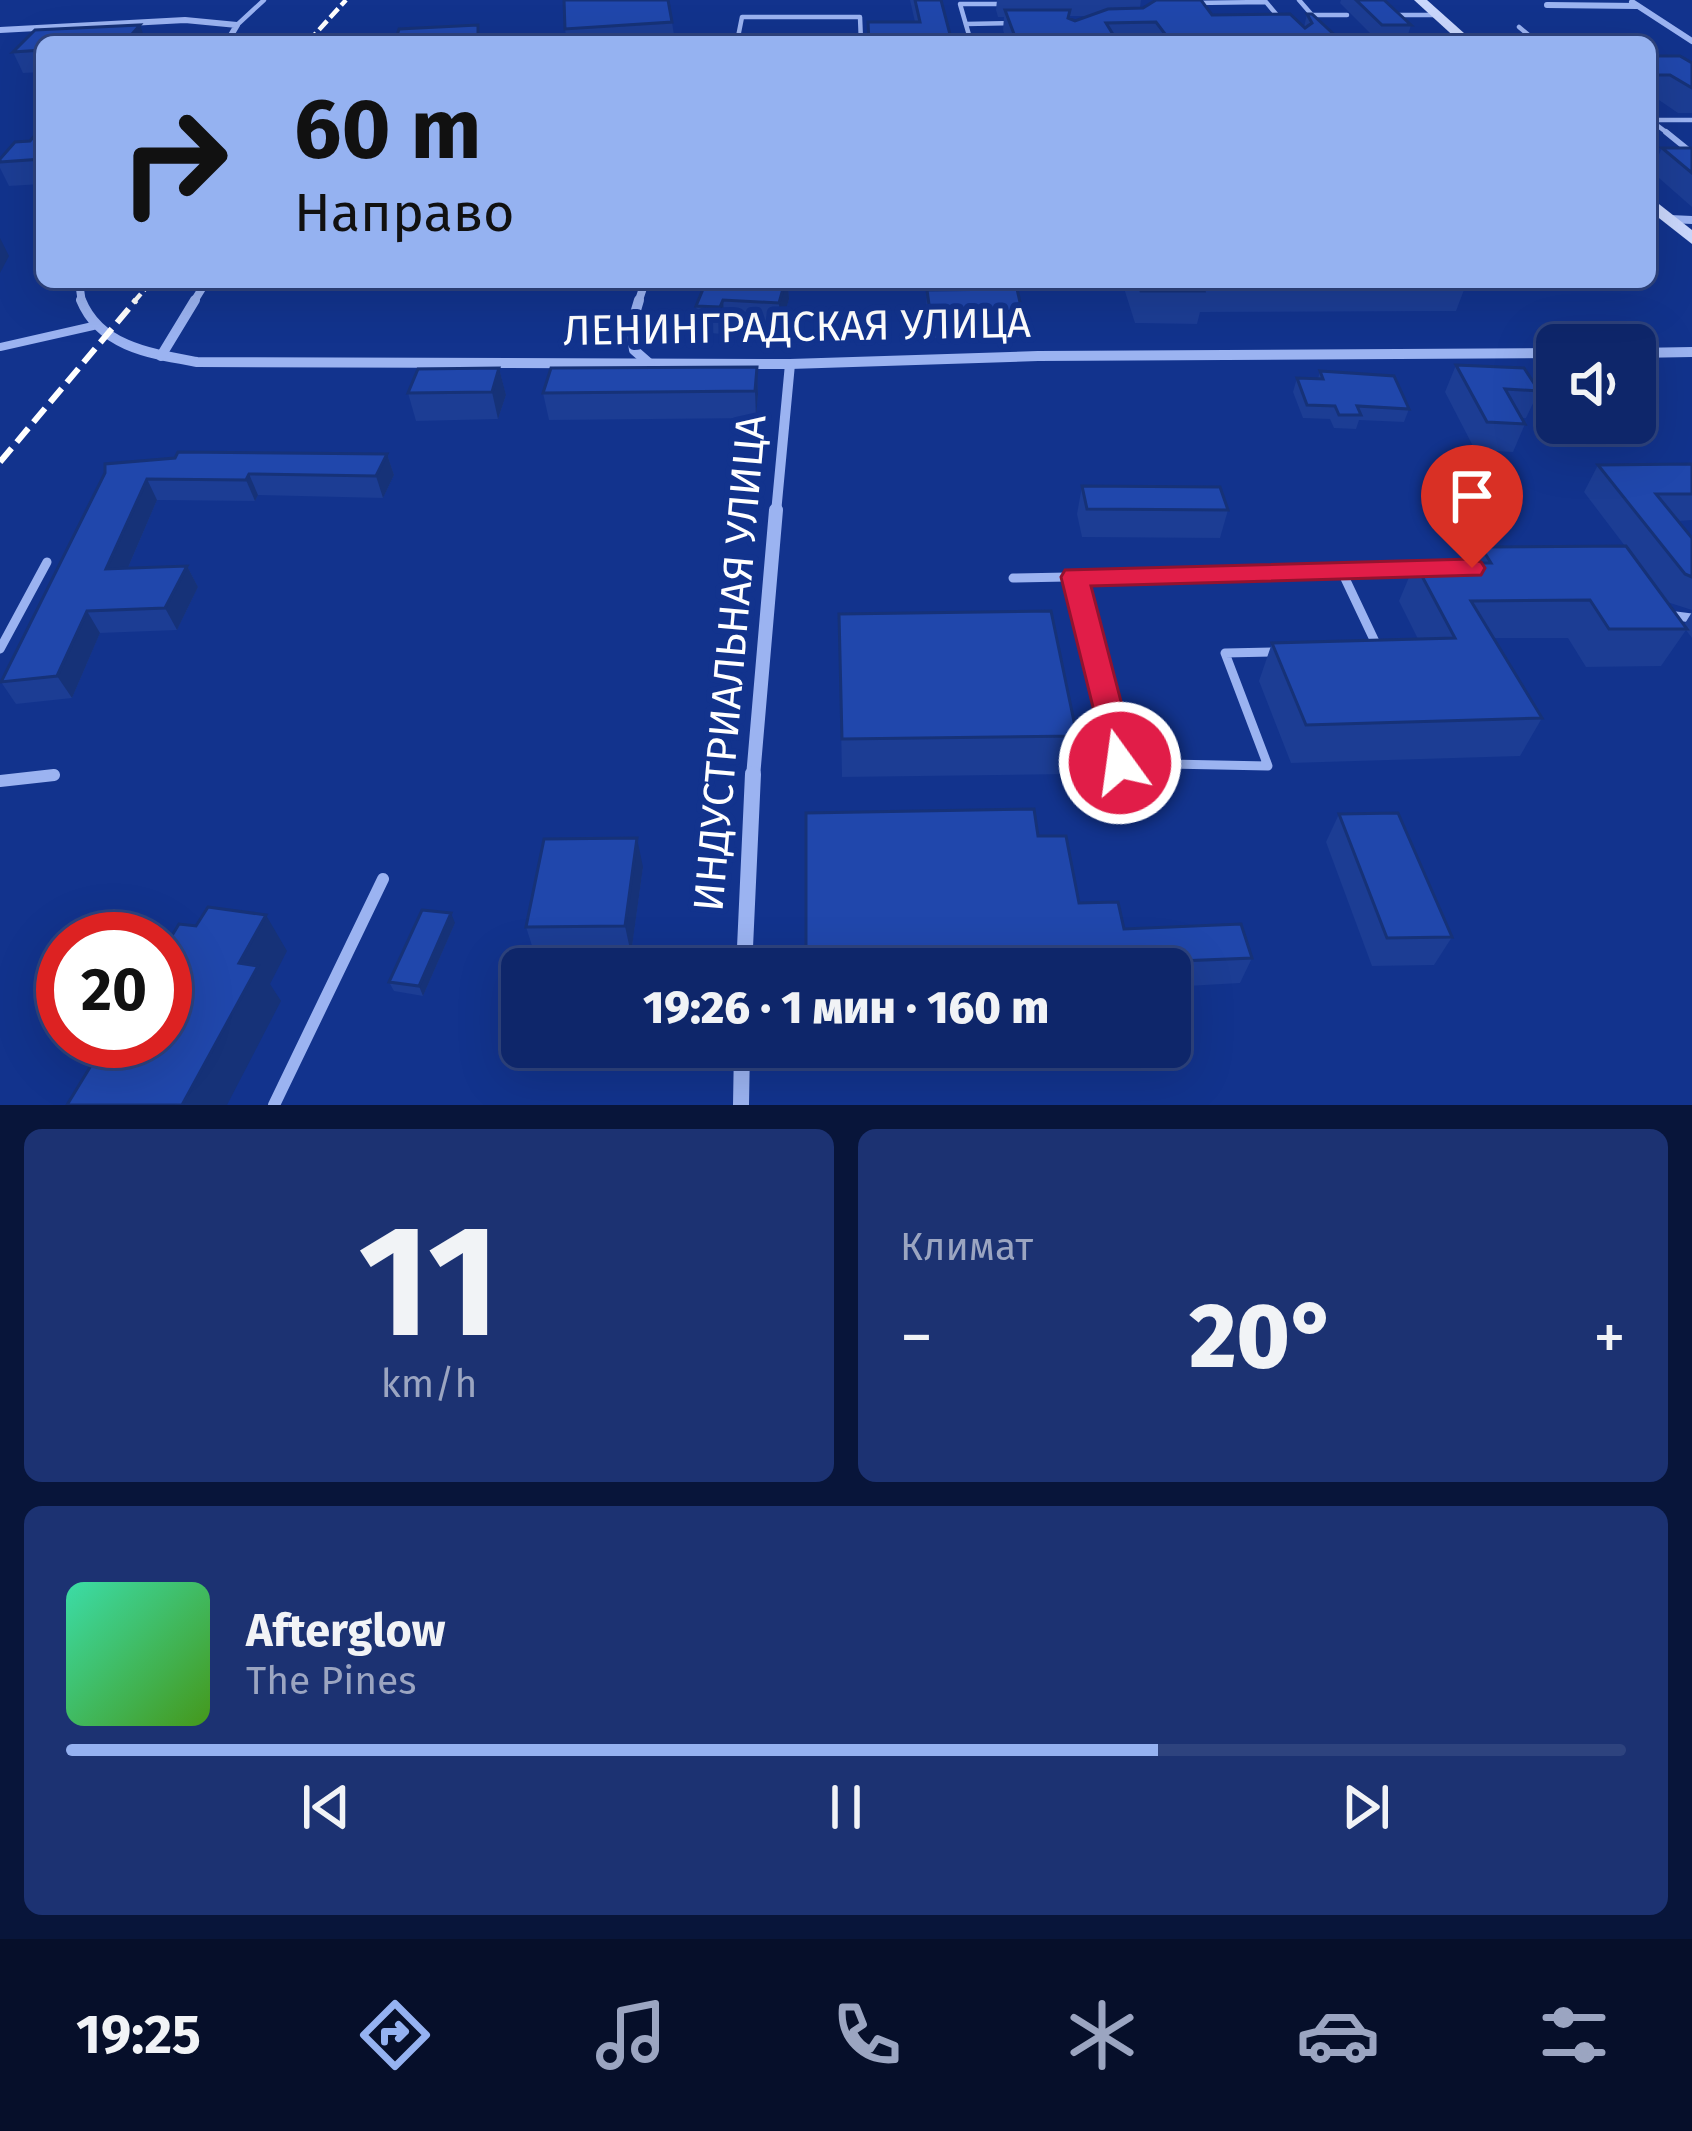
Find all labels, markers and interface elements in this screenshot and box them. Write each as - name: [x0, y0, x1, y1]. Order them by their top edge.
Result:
- text: 60 m: [294, 79, 481, 180]
- icon: right: [96, 84, 252, 240]
- text: Направо: [294, 181, 515, 245]
- street label: ЛЕНИНГРАДСКАЯ УЛИЦА: [563, 298, 1031, 356]
- map controls: [1536, 324, 1656, 444]
- button: sound: [1536, 324, 1656, 444]
- street label: ИНДУСТРИАЛЬНАЯ УЛИЦА: [683, 413, 777, 913]
- pin: [1421, 445, 1523, 568]
- icon: arrive: [1439, 463, 1505, 529]
- position arrow: [1057, 700, 1183, 826]
- speed limit sign: 20: [36, 912, 192, 1068]
- text: 19:26 · 1 мин · 160 m: [643, 981, 1049, 1035]
- text: 11: [358, 1189, 500, 1376]
- text: Климат: [900, 1224, 1033, 1270]
- text: 20°: [1189, 1283, 1337, 1391]
- text: −: [900, 1298, 933, 1377]
- text: +: [1593, 1298, 1626, 1377]
- text: km/h: [381, 1361, 477, 1407]
- text: Afterglow: [246, 1604, 445, 1658]
- text: The Pines: [246, 1658, 417, 1704]
- icon: previous: [293, 1774, 359, 1840]
- icon: pause: [813, 1774, 879, 1840]
- icon: next: [1333, 1774, 1399, 1840]
- icon: directions: [353, 1993, 437, 2077]
- icon: music: [589, 1993, 673, 2077]
- icon: phone: [825, 1993, 909, 2077]
- icon: climate: [1060, 1993, 1144, 2077]
- icon: car: [1296, 1993, 1380, 2077]
- icon: filters: [1532, 1993, 1616, 2077]
- text: 19:25: [76, 2003, 201, 2067]

